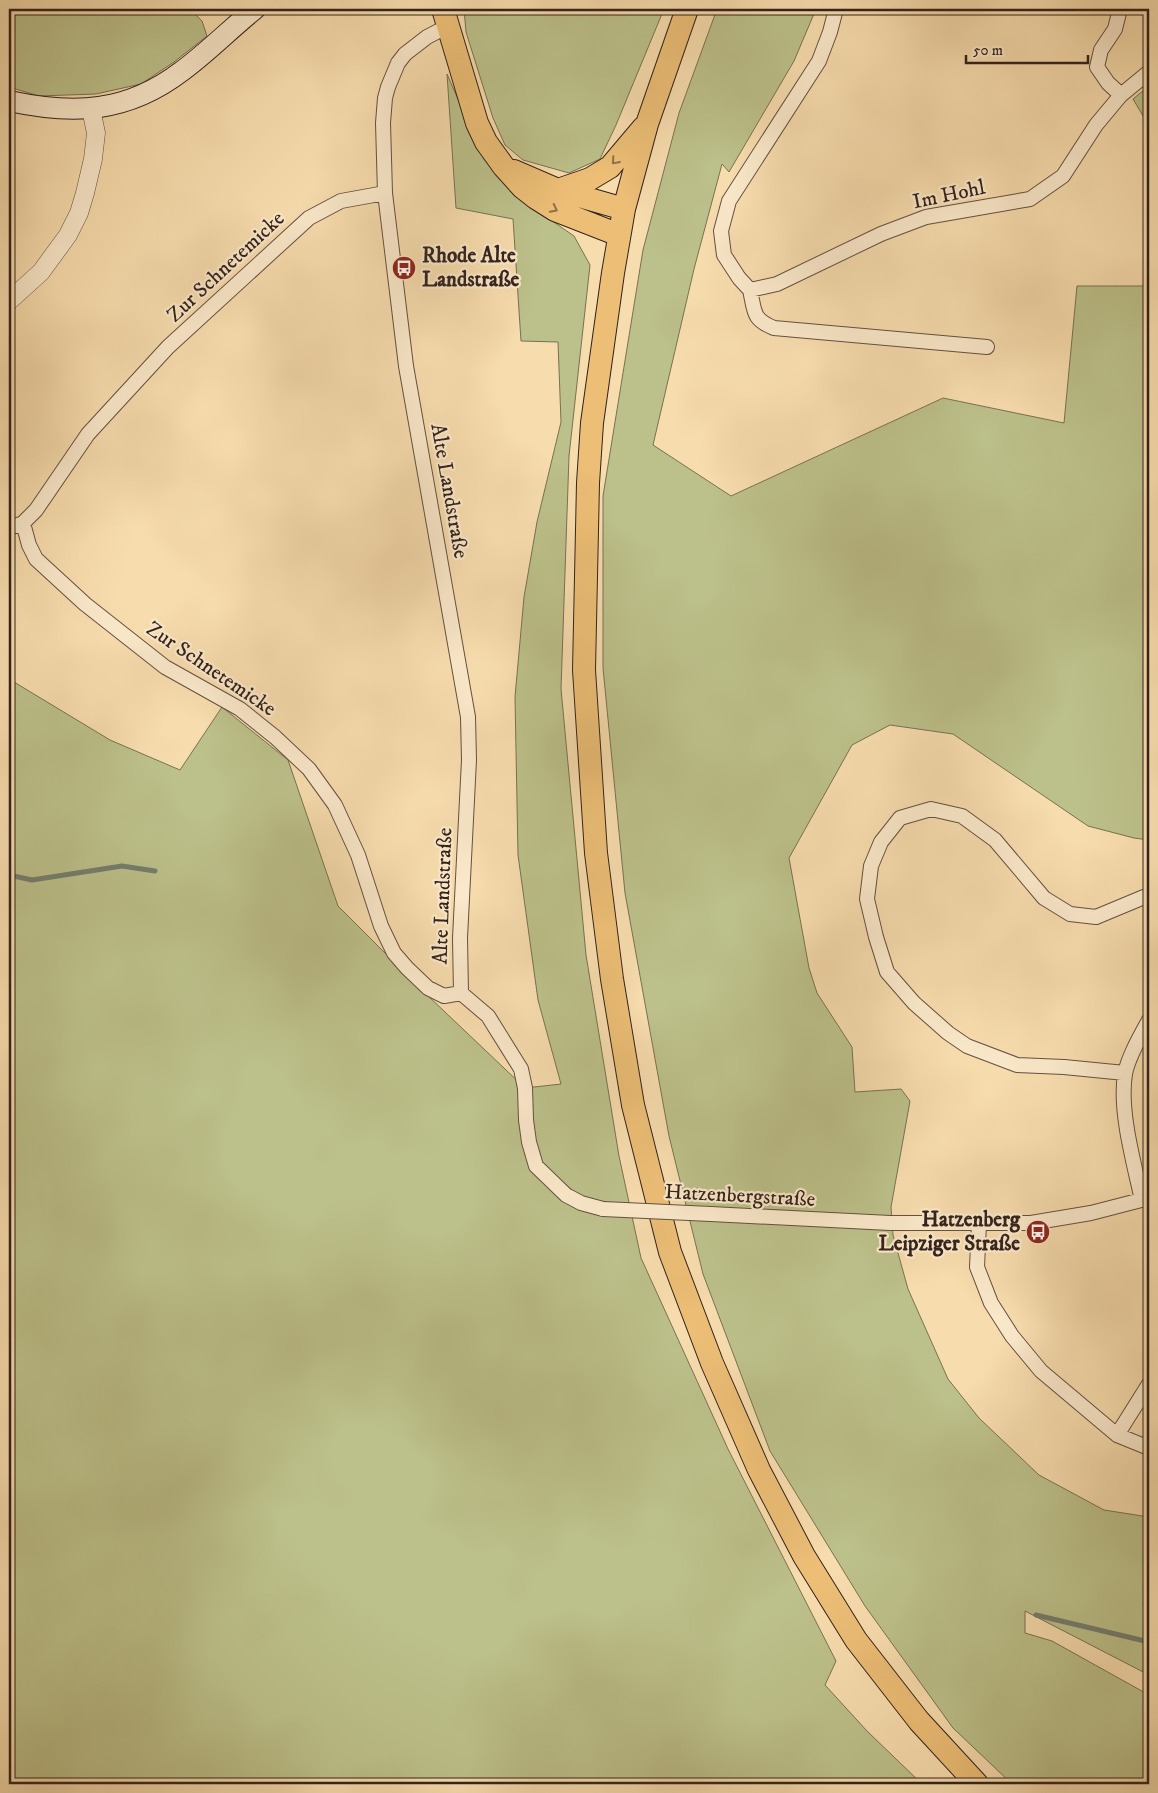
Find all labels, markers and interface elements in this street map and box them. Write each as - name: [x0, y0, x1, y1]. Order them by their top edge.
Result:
- scale bar: [966, 32, 1088, 64]
- text: 50 m: [973, 41, 1003, 60]
- one-way arrow: [612, 155, 621, 164]
- street label: Im Hohl: [910, 174, 988, 215]
- one-way arrow: [549, 203, 558, 213]
- street label: Zur Schnetemicke: [162, 206, 290, 328]
- place label: Rhode Alte Landstraße: [422, 243, 520, 293]
- bus stop icon: Rhode Alte Landstraße: [391, 255, 417, 281]
- street label: Alte Landstraße: [424, 421, 474, 561]
- street label: Zur Schnetemicke: [141, 616, 281, 722]
- street label: Alte Landstraße: [428, 827, 458, 965]
- street label: Hatzenbergstraße: [664, 1179, 816, 1213]
- place label: Hatzenberg Leipziger Straße: [879, 1207, 1021, 1257]
- bus stop icon: Hatzenberg Leipziger Straße: [1025, 1219, 1051, 1245]

